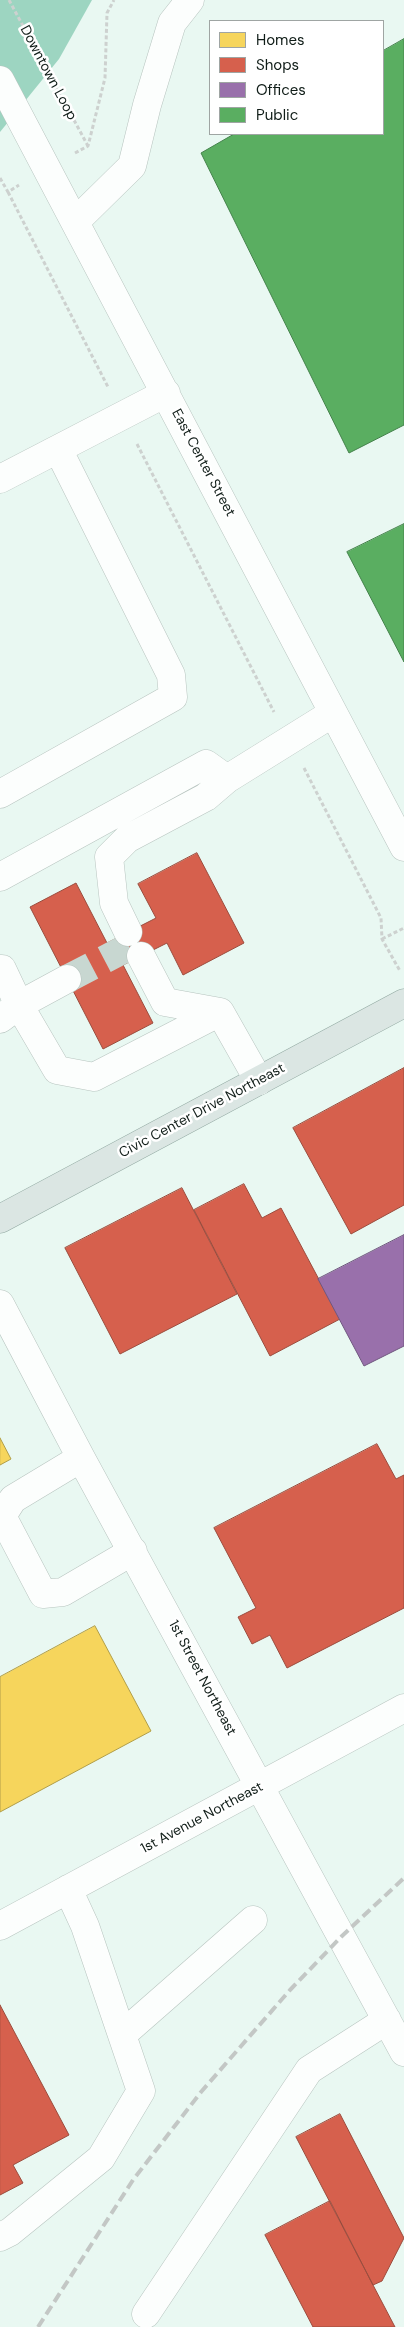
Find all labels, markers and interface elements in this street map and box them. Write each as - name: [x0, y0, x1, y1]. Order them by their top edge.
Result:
- legend: [209, 20, 384, 135]
- street label: Downtown Loop: [16, 23, 80, 123]
- text: Homes: [256, 30, 305, 50]
- text: Shops: [256, 55, 299, 75]
- text: Offices: [256, 80, 306, 100]
- text: Public: [256, 105, 298, 125]
- street label: East Center Street: [168, 406, 238, 520]
- street label: Civic Center Drive Northeast: [116, 1060, 288, 1162]
- street label: 1st Street Northeast: [164, 1617, 240, 1739]
- street label: 1st Avenue Northeast: [138, 1779, 266, 1857]

